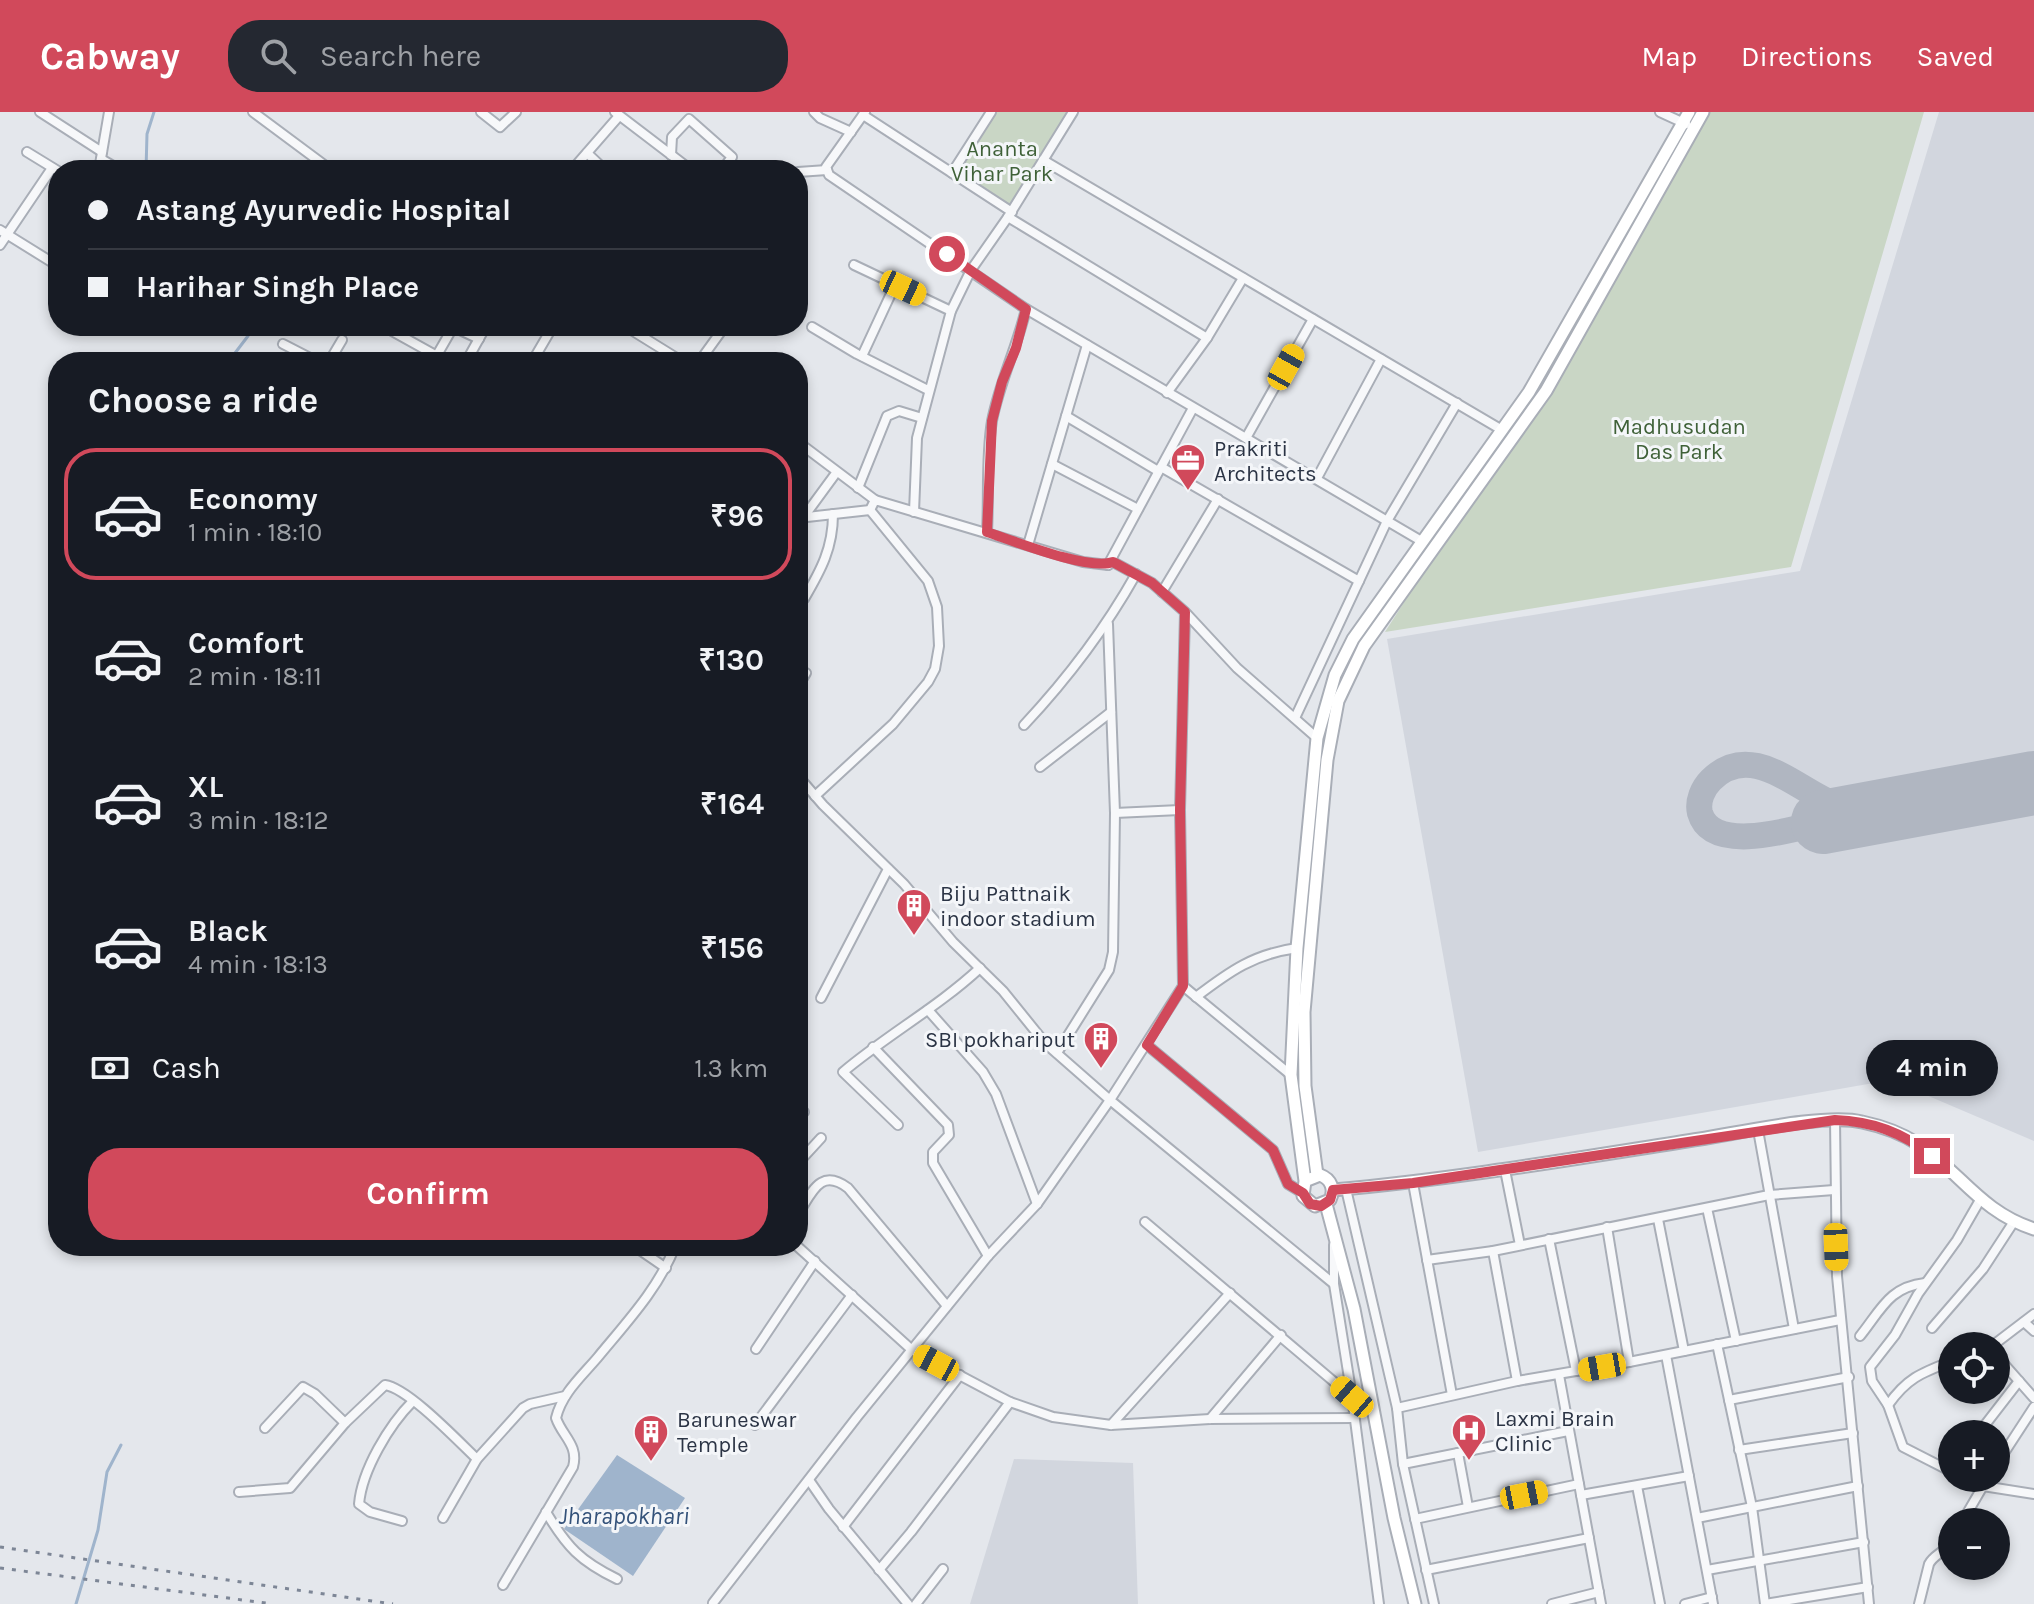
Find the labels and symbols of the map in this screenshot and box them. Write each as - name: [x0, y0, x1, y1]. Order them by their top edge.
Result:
- park label: Ananta Vihar Park: [951, 136, 1053, 187]
- route start: [929, 236, 965, 272]
- car: [876, 267, 930, 309]
- car: [1264, 340, 1308, 394]
- park label: Madhusudan Das Park: [1612, 414, 1746, 465]
- place label: Prakriti Architects: [1214, 436, 1317, 487]
- office icon: Prakriti Architects: [1169, 442, 1207, 492]
- place label: Biju Pattnaik indoor stadium: [940, 881, 1096, 932]
- building icon: Biju Pattnaik indoor stadium: [895, 887, 933, 937]
- building icon: SBI pokhariput: [1082, 1020, 1120, 1070]
- place label: SBI pokhariput: [925, 1027, 1075, 1053]
- callout: 4 min: [1866, 1040, 1998, 1096]
- route end: [1914, 1138, 1950, 1174]
- car: [1823, 1223, 1849, 1271]
- car: [909, 1341, 963, 1385]
- car: [1576, 1351, 1628, 1383]
- car: [1326, 1372, 1378, 1422]
- place label: Laxmi Brain Clinic: [1495, 1406, 1615, 1457]
- place label: Baruneswar Temple: [677, 1407, 796, 1458]
- hospital icon: Laxmi Brain Clinic: [1450, 1412, 1488, 1462]
- building icon: Baruneswar Temple: [632, 1413, 670, 1463]
- car: [1498, 1479, 1550, 1511]
- water label: Jharapokhari: [559, 1502, 689, 1530]

